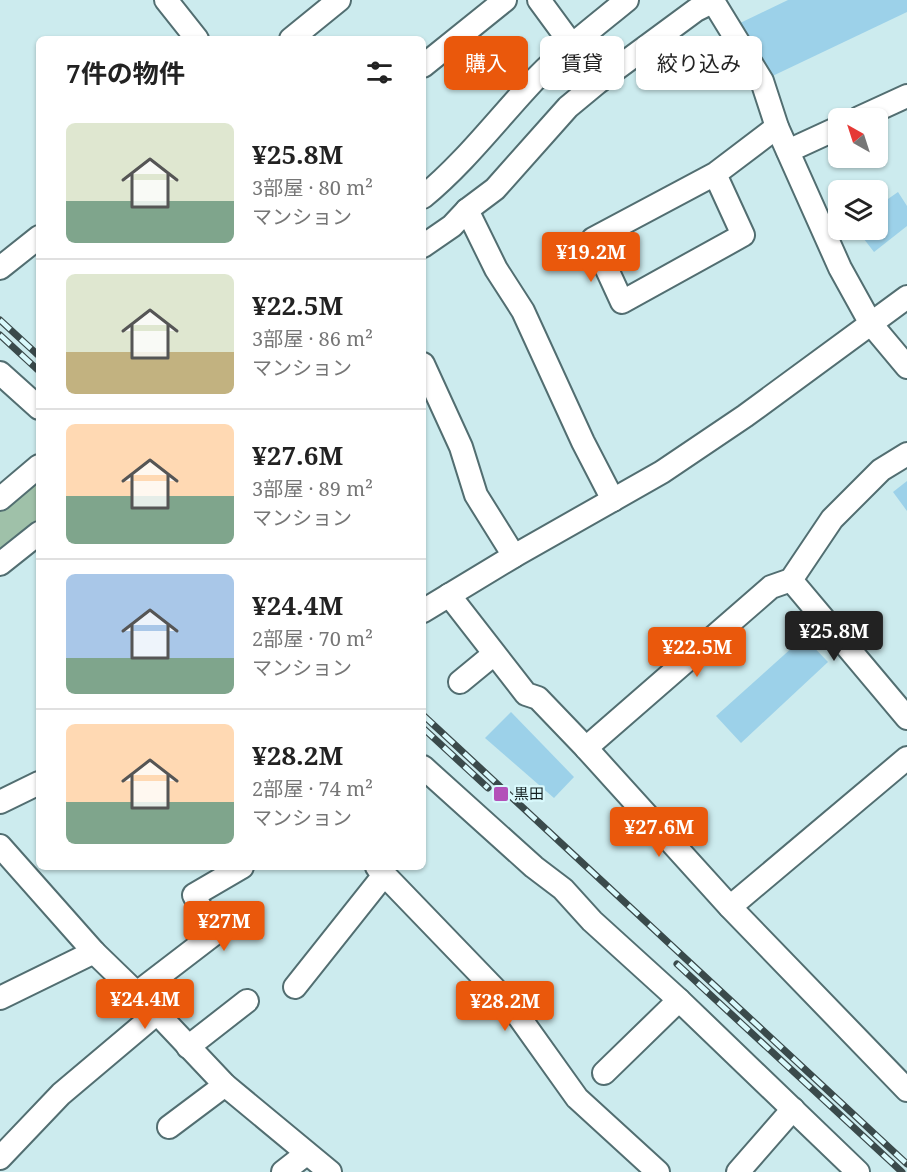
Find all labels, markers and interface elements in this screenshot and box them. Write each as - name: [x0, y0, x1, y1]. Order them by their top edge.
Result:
- chip: 購入: [444, 36, 528, 90]
- chip: 賃貸: [540, 36, 624, 90]
- chip: 絞り込み: [636, 36, 762, 90]
- text: 7件の物件: [66, 55, 185, 91]
- icon: filters: [363, 56, 396, 89]
- north arrow: [828, 108, 888, 168]
- map controls: [828, 108, 888, 240]
- text: ¥25.8M: [252, 136, 343, 172]
- icon: home: [114, 147, 186, 219]
- text: 3部屋 · 80 m²: [252, 174, 373, 201]
- button: layers: [828, 180, 888, 240]
- text: マンション: [252, 203, 352, 230]
- pin: ¥19.2M: [542, 232, 640, 283]
- text: ¥19.2M: [556, 238, 626, 265]
- text: ¥22.5M: [252, 287, 343, 323]
- icon: home: [114, 298, 186, 370]
- text: 3部屋 · 86 m²: [252, 325, 373, 352]
- text: マンション: [252, 354, 352, 381]
- text: ¥27.6M: [252, 437, 343, 473]
- icon: home: [114, 448, 186, 520]
- text: 3部屋 · 89 m²: [252, 475, 373, 502]
- text: マンション: [252, 504, 352, 531]
- text: ¥24.4M: [252, 587, 343, 623]
- icon: home: [114, 598, 186, 670]
- pin: ¥25.8M: [785, 611, 883, 662]
- text: ¥25.8M: [799, 617, 869, 644]
- text: 2部屋 · 70 m²: [252, 625, 373, 652]
- pin: ¥22.5M: [648, 627, 746, 678]
- text: ¥22.5M: [662, 633, 732, 660]
- text: マンション: [252, 654, 352, 681]
- text: ¥28.2M: [252, 737, 343, 773]
- icon: home: [114, 748, 186, 820]
- text: 2部屋 · 74 m²: [252, 775, 373, 802]
- place label: 黒田: [514, 783, 544, 803]
- marker: 黒田: [492, 785, 510, 803]
- text: マンション: [252, 804, 352, 831]
- pin: ¥27.6M: [610, 807, 708, 858]
- text: ¥27.6M: [624, 813, 694, 840]
- pin: ¥27M: [188, 901, 260, 952]
- text: ¥27M: [198, 907, 250, 934]
- pin: ¥24.4M: [96, 979, 194, 1030]
- pin: ¥28.2M: [456, 981, 554, 1032]
- text: ¥24.4M: [110, 985, 180, 1012]
- text: ¥28.2M: [470, 987, 540, 1014]

